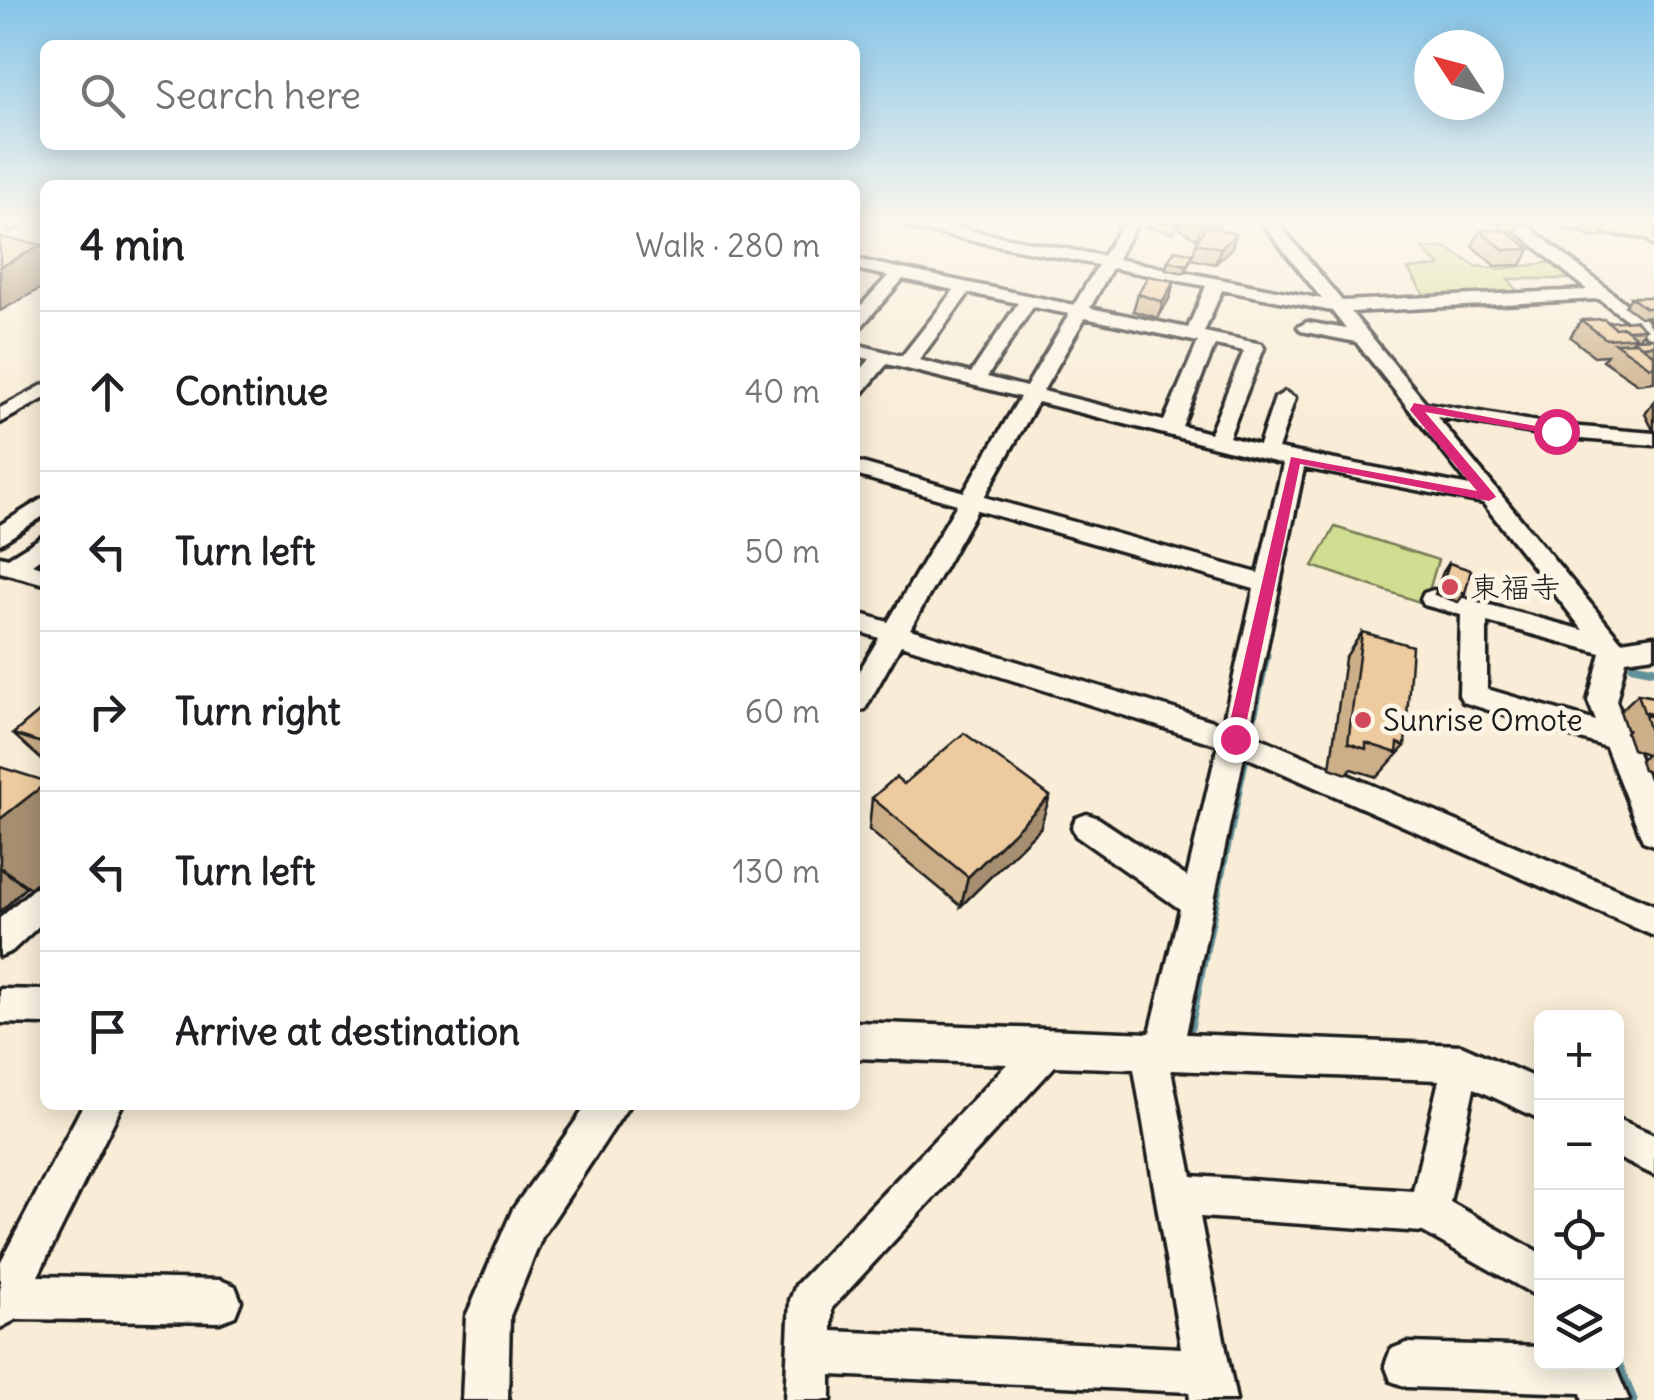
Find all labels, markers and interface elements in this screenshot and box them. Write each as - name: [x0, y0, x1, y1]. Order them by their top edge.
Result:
- north arrow: [1414, 30, 1504, 120]
- search box: [40, 40, 860, 150]
- icon: search: [75, 68, 130, 123]
- text: Search here: [155, 72, 361, 119]
- text: 4 min: [80, 219, 185, 271]
- text: Walk · 280 m: [635, 225, 820, 266]
- icon: ahead: [80, 364, 135, 419]
- text: Continue: [175, 368, 328, 415]
- text: 40 m: [745, 371, 820, 412]
- route start: [1534, 409, 1580, 455]
- icon: left: [80, 524, 135, 579]
- text: Turn left: [175, 528, 315, 575]
- text: 50 m: [745, 531, 820, 572]
- place label: 東福寺: [1470, 568, 1560, 606]
- marker: 東福寺: [1439, 576, 1461, 598]
- icon: right: [80, 684, 135, 739]
- text: Turn right: [175, 688, 341, 735]
- text: 60 m: [745, 691, 820, 732]
- place label: Sunrise Omote: [1383, 701, 1583, 739]
- marker: Sunrise Omote: [1352, 709, 1374, 731]
- route end: [1213, 717, 1259, 763]
- icon: left: [80, 844, 135, 899]
- text: Turn left: [175, 848, 315, 895]
- text: 130 m: [732, 851, 820, 892]
- icon: arrive: [80, 1004, 135, 1059]
- text: Arrive at destination: [175, 1008, 520, 1055]
- map controls: [1534, 1010, 1624, 1370]
- button: +: [1534, 1010, 1624, 1100]
- button: −: [1534, 1100, 1624, 1190]
- button: locate: [1534, 1190, 1624, 1280]
- button: layers: [1534, 1280, 1624, 1370]

